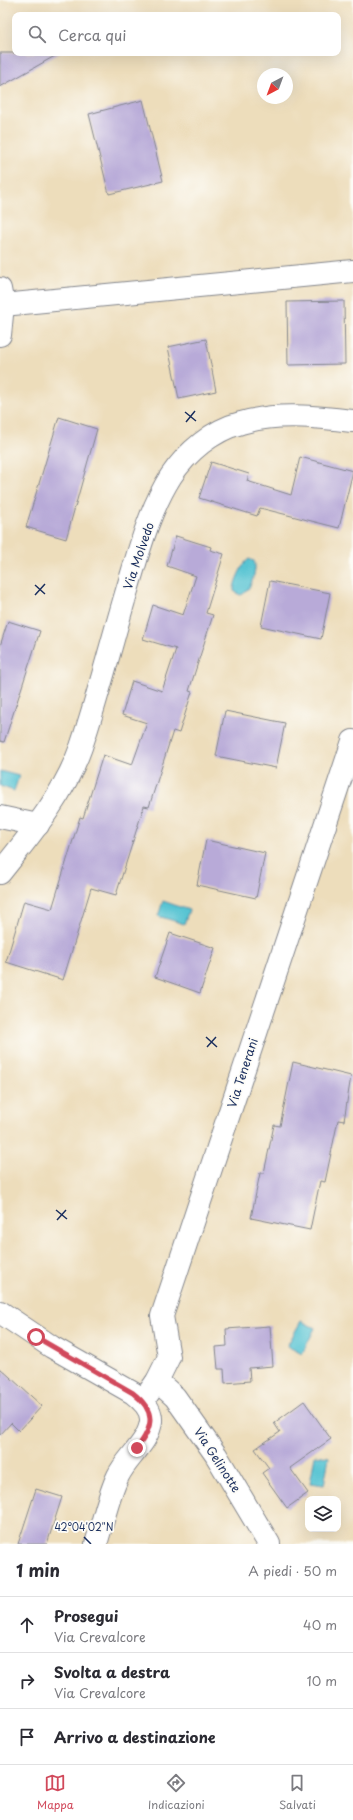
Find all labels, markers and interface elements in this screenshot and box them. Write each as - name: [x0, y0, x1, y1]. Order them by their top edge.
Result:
- search box: [12, 12, 341, 56]
- icon: search: [26, 23, 48, 45]
- text: Cerca qui: [58, 23, 126, 46]
- north arrow: [257, 68, 293, 104]
- street label: Via Molvedo: [118, 519, 158, 592]
- street label: Via Tenerani: [222, 1035, 262, 1110]
- route start: [27, 1328, 45, 1346]
- street label: Via Gelinotte: [190, 1423, 246, 1496]
- route end: [128, 1439, 146, 1457]
- map controls: [305, 1496, 341, 1532]
- button: layers: [305, 1496, 341, 1532]
- text: 42°04'02"N: [54, 1519, 114, 1534]
- text: 1 min: [16, 1557, 60, 1583]
- text: A piedi · 50 m: [248, 1561, 337, 1580]
- text: Prosegui: [54, 1604, 118, 1627]
- icon: ahead: [16, 1614, 38, 1636]
- text: 40 m: [303, 1615, 337, 1634]
- text: Via Crevalcore: [54, 1627, 146, 1646]
- text: Svolta a destra: [54, 1660, 170, 1683]
- icon: right: [16, 1670, 38, 1692]
- text: 10 m: [307, 1671, 337, 1690]
- text: Via Crevalcore: [54, 1683, 146, 1702]
- text: Arrivo a destinazione: [54, 1725, 216, 1748]
- icon: arrive: [16, 1726, 38, 1748]
- tab: Mappa: [37, 1772, 74, 1813]
- tab: Indicazioni: [148, 1772, 205, 1813]
- tab: Salvati: [279, 1772, 316, 1813]

